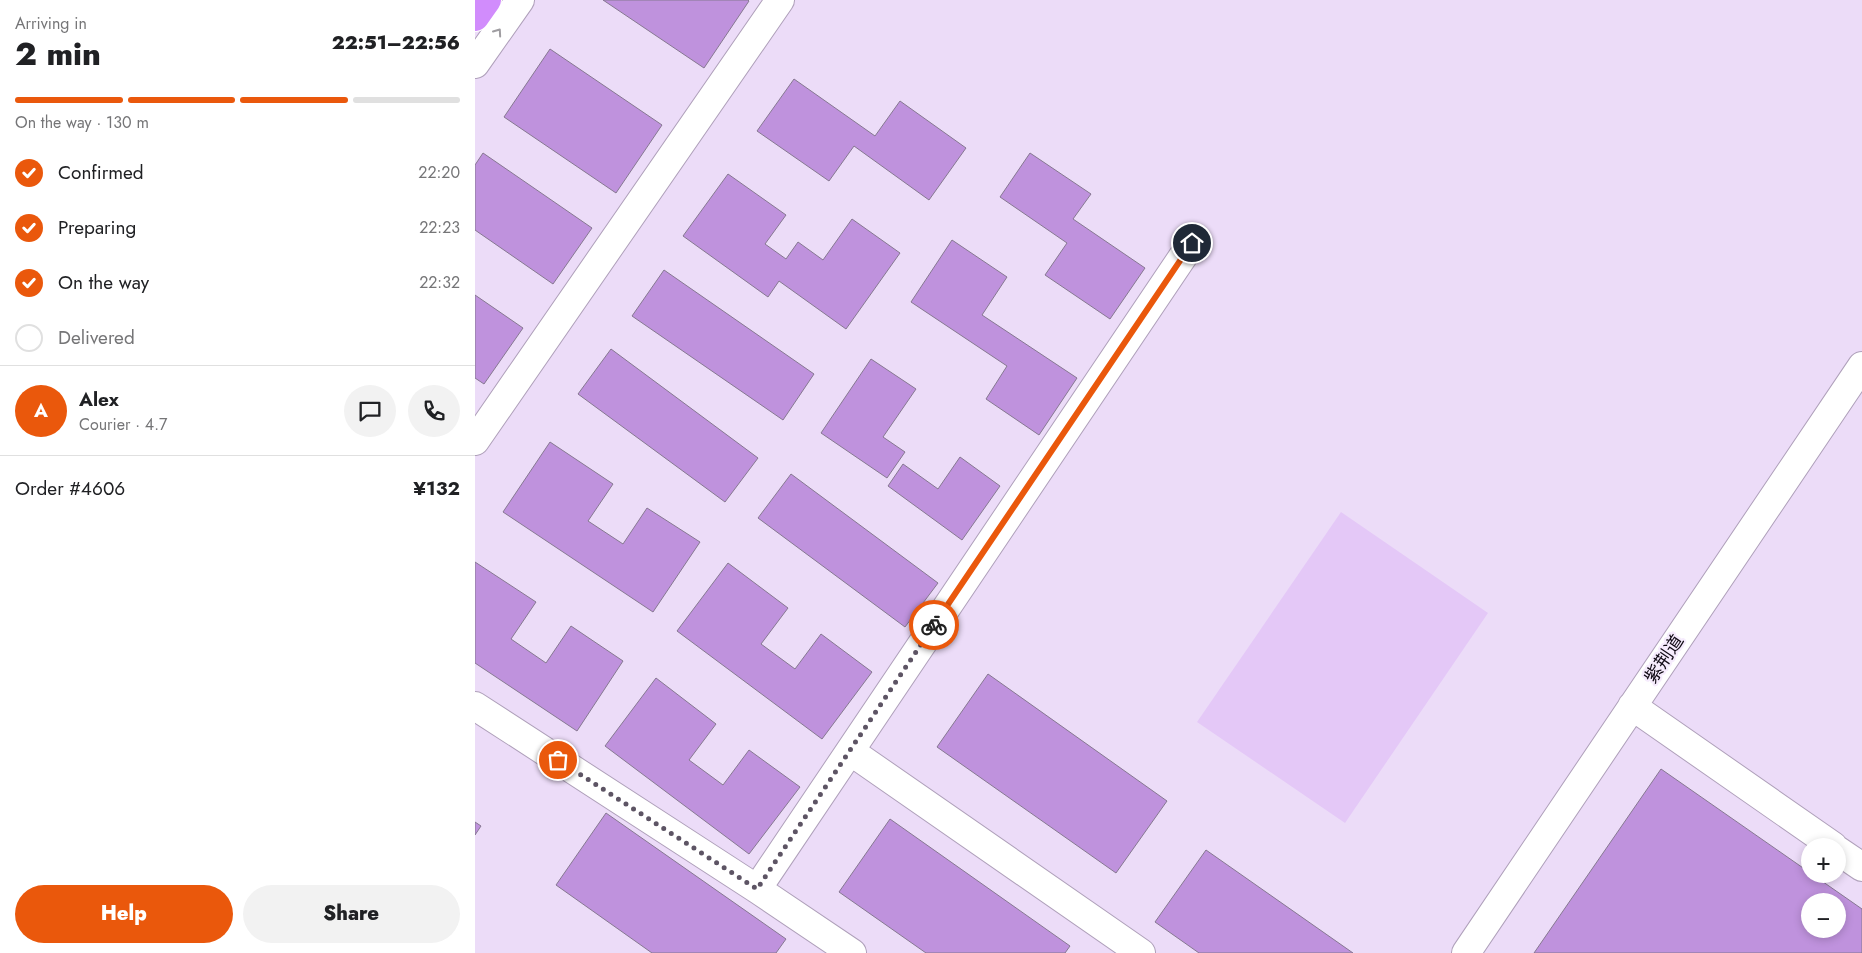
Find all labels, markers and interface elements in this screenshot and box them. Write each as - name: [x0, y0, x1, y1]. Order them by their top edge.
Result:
- text: Arriving in: [15, 12, 87, 35]
- one-way arrow: [492, 28, 501, 38]
- text: 22:51–22:56: [332, 29, 460, 56]
- text: 2 min: [15, 31, 101, 77]
- text: On the way · 130 m: [15, 111, 149, 134]
- icon: check: [15, 159, 43, 187]
- text: Confirmed: [58, 159, 144, 186]
- text: 22:20: [418, 161, 460, 184]
- icon: check: [15, 214, 43, 242]
- text: Preparing: [58, 214, 136, 241]
- text: 22:23: [419, 216, 460, 239]
- pin: [1171, 222, 1213, 264]
- icon: home: [1178, 229, 1206, 257]
- icon: check: [15, 269, 43, 297]
- text: On the way: [58, 269, 149, 296]
- text: 22:32: [419, 271, 460, 294]
- text: Delivered: [58, 324, 135, 351]
- button: chat: [344, 385, 396, 437]
- button: phone: [408, 385, 460, 437]
- text: Alex: [79, 386, 119, 413]
- text: A: [34, 397, 48, 424]
- text: Courier · 4.7: [79, 413, 167, 436]
- text: Order #4606: [15, 475, 125, 502]
- text: ¥132: [413, 475, 460, 502]
- courier: [909, 600, 959, 650]
- icon: bike: [920, 611, 948, 639]
- street label: 紫荆道: [1638, 629, 1690, 689]
- pin: [537, 739, 579, 781]
- icon: bag: [544, 746, 572, 774]
- map controls: [1801, 838, 1846, 938]
- button: +: [1801, 838, 1846, 883]
- button: Help: [15, 885, 233, 943]
- button: Share: [243, 885, 460, 943]
- button: −: [1801, 893, 1846, 938]

